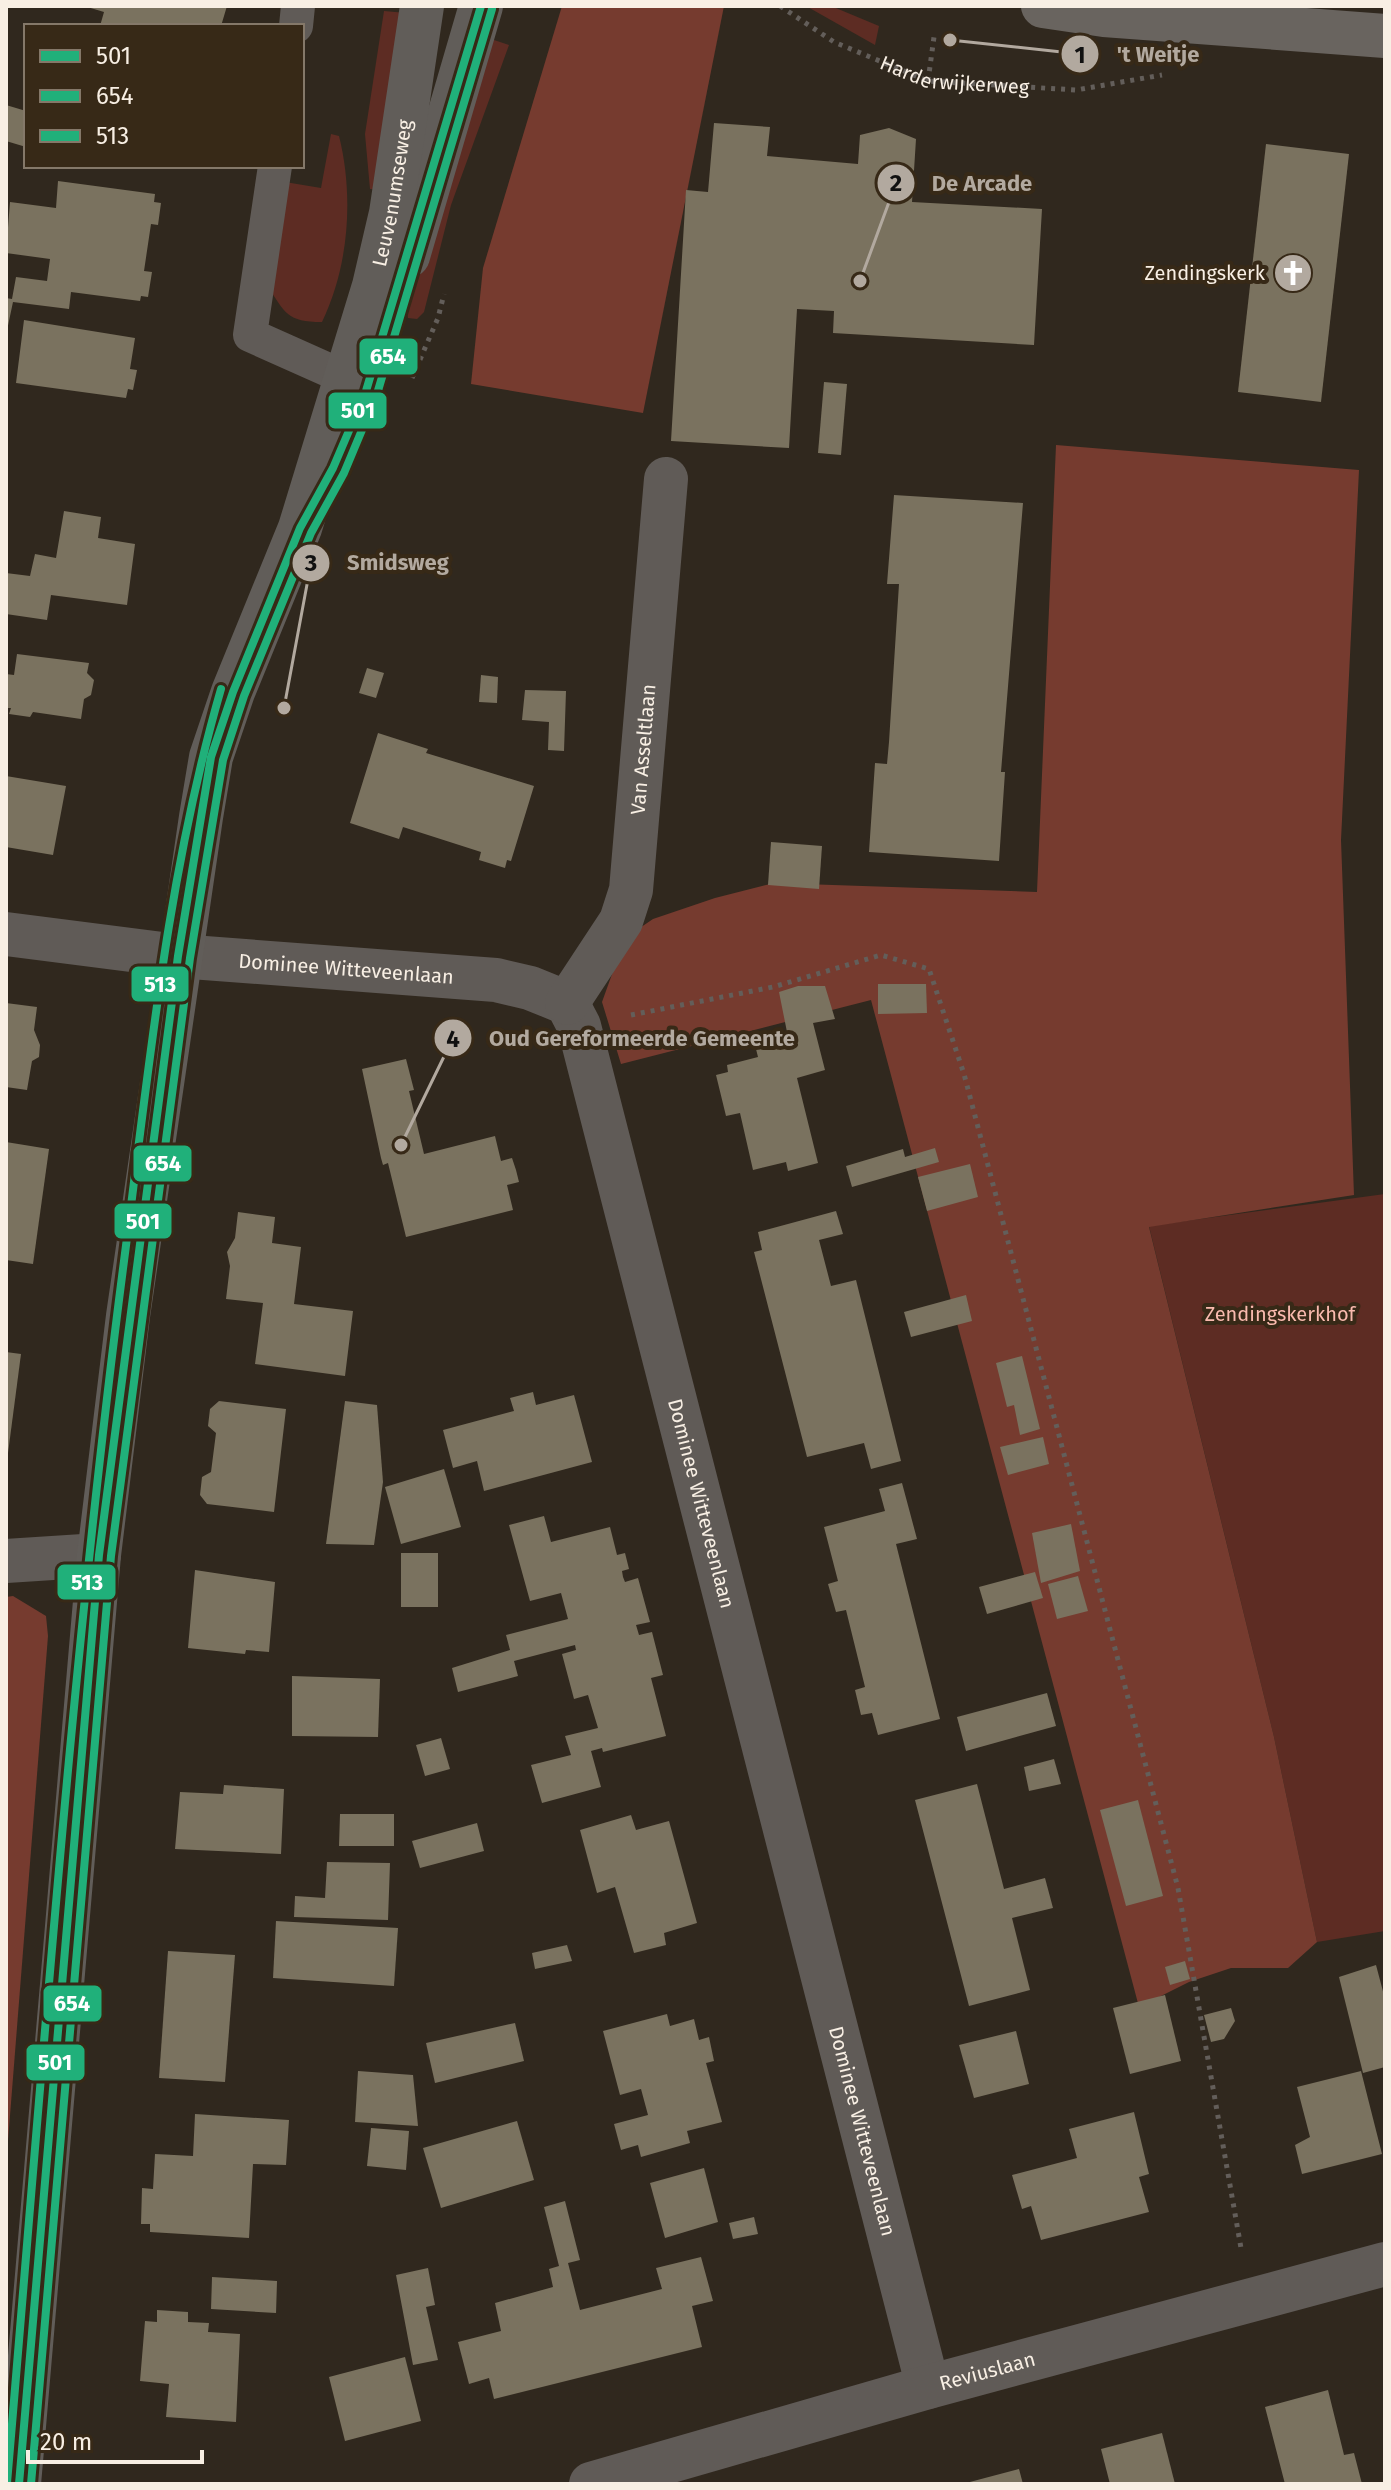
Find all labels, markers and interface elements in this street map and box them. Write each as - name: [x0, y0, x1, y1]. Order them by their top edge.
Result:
- legend: [24, 24, 304, 168]
- callout: 't Weitje: [1060, 31, 1215, 77]
- text: 1: [1074, 41, 1086, 69]
- text: 't Weitje: [1117, 41, 1199, 68]
- text: 501: [96, 42, 131, 70]
- street label: Harderwijkerweg: [877, 50, 1031, 99]
- text: 654: [96, 82, 134, 110]
- street label: Leuvenumseweg: [367, 117, 417, 269]
- text: 513: [96, 122, 129, 150]
- callout: De Arcade: [876, 160, 1048, 206]
- text: 2: [890, 169, 902, 197]
- text: De Arcade: [932, 170, 1032, 197]
- church icon: Zendingskerk: [1272, 252, 1314, 294]
- place label: Zendingskerk: [1145, 261, 1266, 285]
- line badge: 654: [358, 337, 419, 376]
- text: 654: [370, 343, 406, 370]
- line badge: 501: [327, 391, 388, 430]
- text: 501: [341, 397, 375, 424]
- callout: Smidsweg: [291, 540, 465, 586]
- text: 3: [304, 549, 317, 577]
- text: Smidsweg: [347, 549, 450, 576]
- street label: Van Asseltlaan: [625, 683, 661, 816]
- street label: Dominee Witteveenlaan: [238, 949, 455, 989]
- line badge: 513: [130, 965, 190, 1003]
- text: 513: [144, 971, 176, 998]
- callout: Oud Gereformeerde Gemeente: [433, 1015, 811, 1061]
- text: 4: [446, 1025, 460, 1053]
- text: Oud Gereformeerde Gemeente: [489, 1025, 795, 1052]
- line badge: 654: [132, 1144, 193, 1183]
- text: 654: [145, 1150, 181, 1177]
- line badge: 501: [113, 1202, 173, 1240]
- text: 501: [126, 1208, 160, 1235]
- park label: Zendingskerkhof: [1205, 1302, 1357, 1326]
- street label: Dominee Witteveenlaan: [663, 1396, 740, 1611]
- line badge: 513: [56, 1563, 117, 1601]
- text: 513: [71, 1569, 103, 1596]
- line badge: 654: [42, 1984, 103, 2023]
- text: 654: [54, 1990, 90, 2017]
- street label: Dominee Witteveenlaan: [824, 2024, 901, 2239]
- line badge: 501: [25, 2043, 86, 2082]
- text: 501: [38, 2049, 72, 2076]
- street label: Reviuslaan: [937, 2347, 1038, 2395]
- scale bar: [28, 2414, 202, 2464]
- text: 20 m: [40, 2428, 92, 2456]

